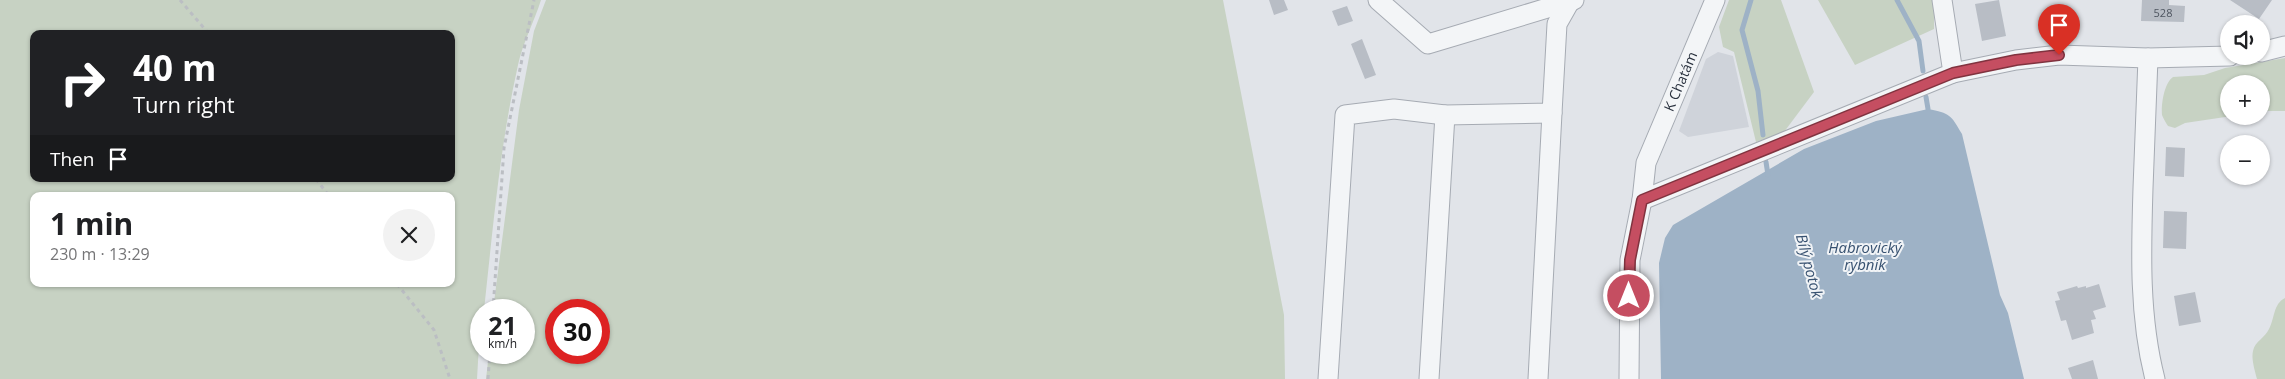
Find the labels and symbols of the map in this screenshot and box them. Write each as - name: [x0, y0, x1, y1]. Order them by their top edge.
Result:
- pin: [2038, 4, 2080, 55]
- house number: 528: [2154, 5, 2172, 20]
- street label: K Chatám: [1659, 48, 1701, 114]
- water label: Bílý potok: [1792, 232, 1828, 300]
- water label: Habrovický rybník: [1828, 237, 1903, 274]
- position arrow: [1602, 269, 1654, 321]
- speed limit sign: 30: [545, 299, 610, 364]

